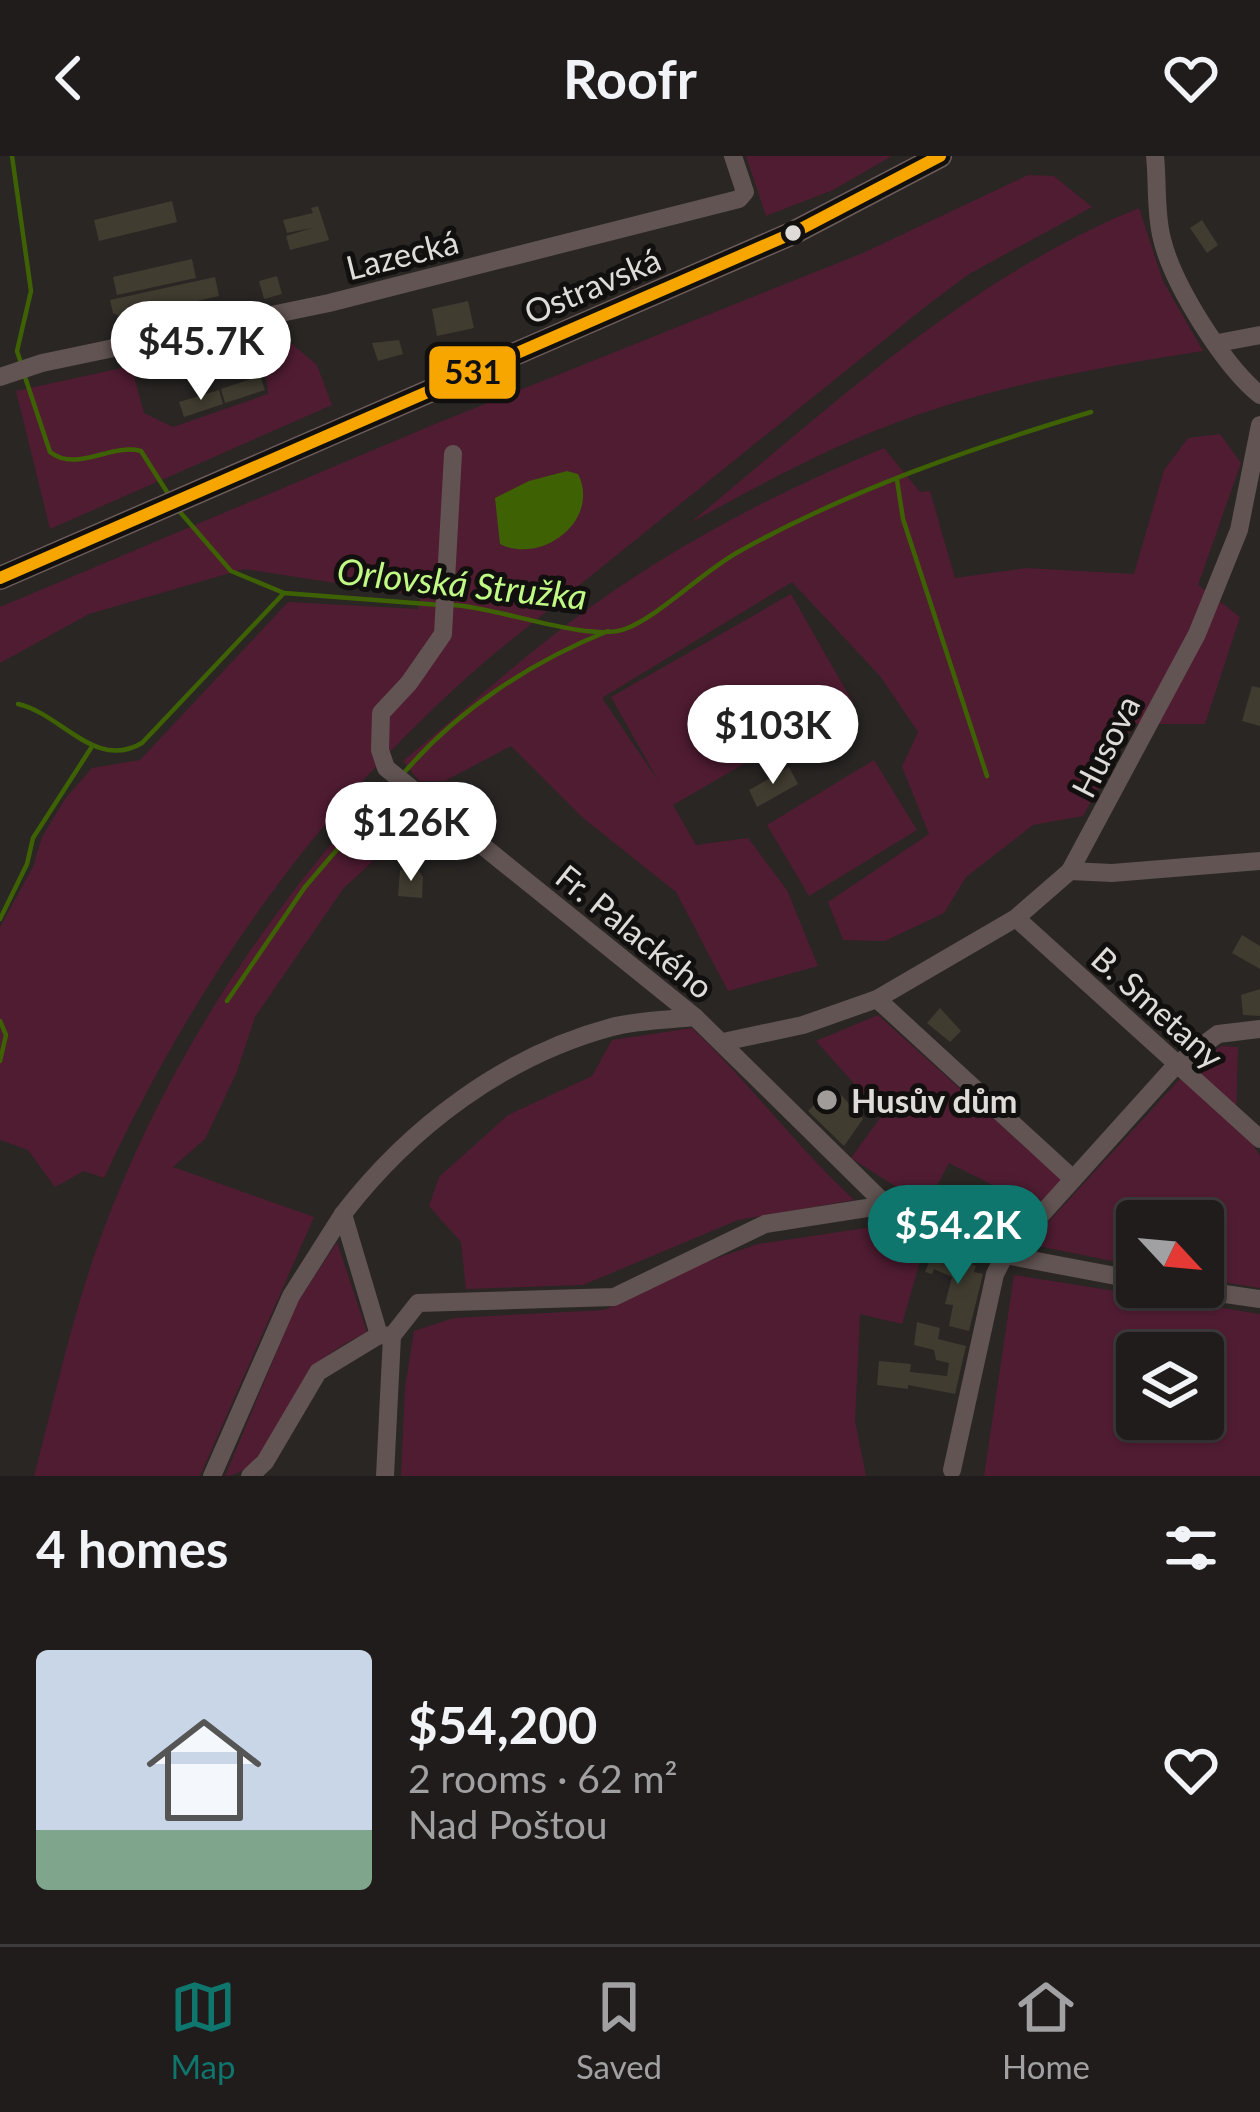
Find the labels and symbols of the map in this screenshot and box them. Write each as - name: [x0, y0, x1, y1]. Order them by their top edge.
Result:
- street label: Lazecká: [342, 221, 462, 287]
- unlabelled marker: [782, 222, 804, 244]
- street label: Ostravská: [518, 238, 666, 332]
- pin: $45.7K: [103, 301, 299, 403]
- line badge: 531: [427, 344, 518, 401]
- text: 531: [444, 351, 502, 391]
- water label: Orlovská Stružka: [335, 548, 589, 618]
- pin: $103K: [689, 685, 857, 787]
- street label: Husova: [1062, 688, 1148, 804]
- pin: $126K: [327, 782, 495, 884]
- street label: Fr. Palackého: [549, 856, 721, 1006]
- street label: B. Smetany: [1084, 938, 1232, 1076]
- place label: Husův dům: [851, 1080, 1017, 1120]
- marker: Husův dům: [814, 1087, 840, 1113]
- pin: $54.2K: [860, 1185, 1056, 1287]
- north arrow: [1116, 1200, 1224, 1308]

